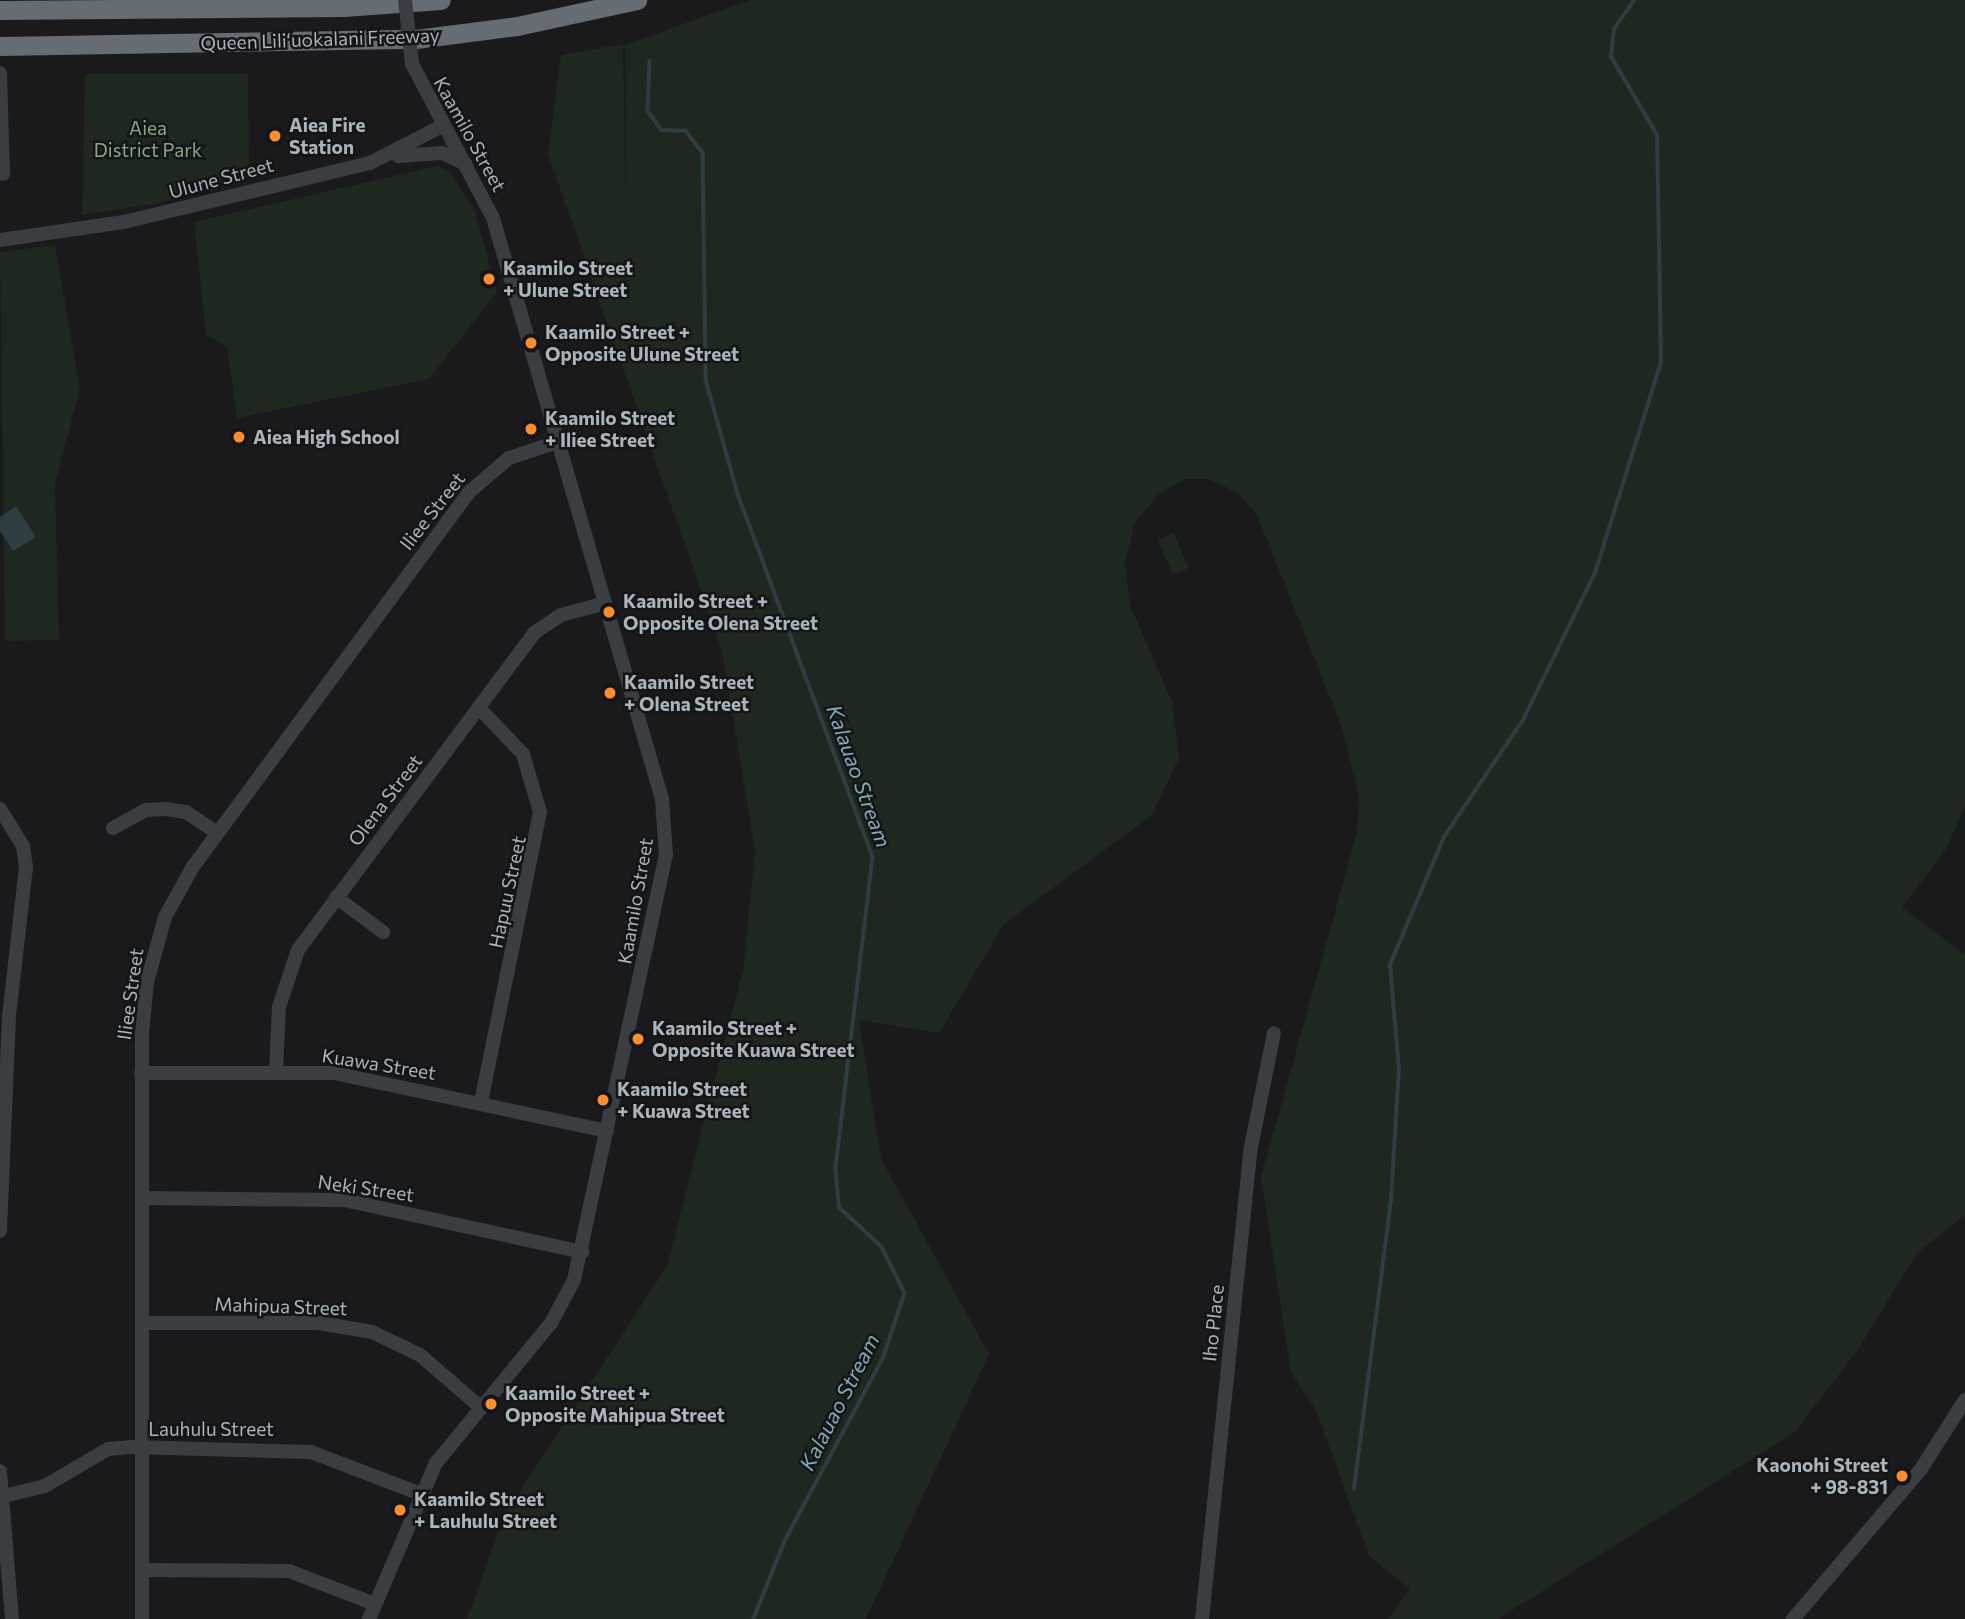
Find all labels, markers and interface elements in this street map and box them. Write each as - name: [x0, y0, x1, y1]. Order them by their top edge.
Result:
- street label: Queen Liliʻuokalani Freeway: [200, 23, 440, 55]
- street label: Kaamilo Street: [429, 73, 511, 195]
- place label: Aiea Fire Station: [289, 114, 365, 158]
- park label: Aiea District Park: [94, 117, 202, 161]
- marker: Aiea Fire Station: [267, 128, 283, 144]
- street label: Ulune Street: [166, 153, 276, 203]
- place label: Kaamilo Street + Ulune Street: [503, 257, 633, 301]
- marker: Kaamilo Street + Ulune Street: [481, 271, 497, 287]
- place label: Kaamilo Street + Opposite Ulune Street: [545, 321, 739, 365]
- marker: Kaamilo Street + Opposite Ulune Street: [523, 335, 539, 351]
- place label: Kaamilo Street + Iliee Street: [545, 407, 675, 451]
- marker: Kaamilo Street + Iliee Street: [523, 421, 539, 437]
- place label: Aiea High School: [253, 426, 400, 448]
- marker: Aiea High School: [231, 429, 247, 445]
- street label: Iliee Street: [395, 468, 469, 554]
- place label: Kaamilo Street + Opposite Olena Street: [623, 590, 818, 634]
- marker: Kaamilo Street + Opposite Olena Street: [601, 604, 617, 620]
- place label: Kaamilo Street + Olena Street: [624, 671, 754, 715]
- marker: Kaamilo Street + Olena Street: [602, 685, 618, 701]
- water label: Kalauao Stream: [822, 701, 896, 851]
- street label: Olena Street: [343, 750, 427, 850]
- street label: Hapuu Street: [484, 834, 530, 950]
- street label: Kaamilo Street: [613, 836, 657, 966]
- street label: Iliee Street: [112, 947, 148, 1041]
- place label: Kaamilo Street + Opposite Kuawa Street: [652, 1017, 854, 1061]
- marker: Kaamilo Street + Opposite Kuawa Street: [630, 1031, 646, 1047]
- street label: Kuawa Street: [320, 1044, 438, 1084]
- place label: Kaamilo Street + Kuawa Street: [617, 1078, 750, 1122]
- marker: Kaamilo Street + Kuawa Street: [595, 1092, 611, 1108]
- street label: Neki Street: [316, 1170, 416, 1206]
- street label: Iho Place: [1198, 1283, 1228, 1363]
- street label: Mahipua Street: [214, 1292, 348, 1320]
- water label: Kalauao Stream: [794, 1330, 884, 1474]
- place label: Kaamilo Street + Opposite Mahipua Street: [505, 1382, 725, 1426]
- marker: Kaamilo Street + Opposite Mahipua Street: [483, 1396, 499, 1412]
- street label: Lauhulu Street: [148, 1418, 274, 1440]
- place label: Kaonohi Street + 98-831: [1756, 1454, 1888, 1498]
- marker: Kaonohi Street + 98-831: [1894, 1468, 1910, 1484]
- place label: Kaamilo Street + Lauhulu Street: [414, 1488, 557, 1532]
- marker: Kaamilo Street + Lauhulu Street: [392, 1502, 408, 1518]

